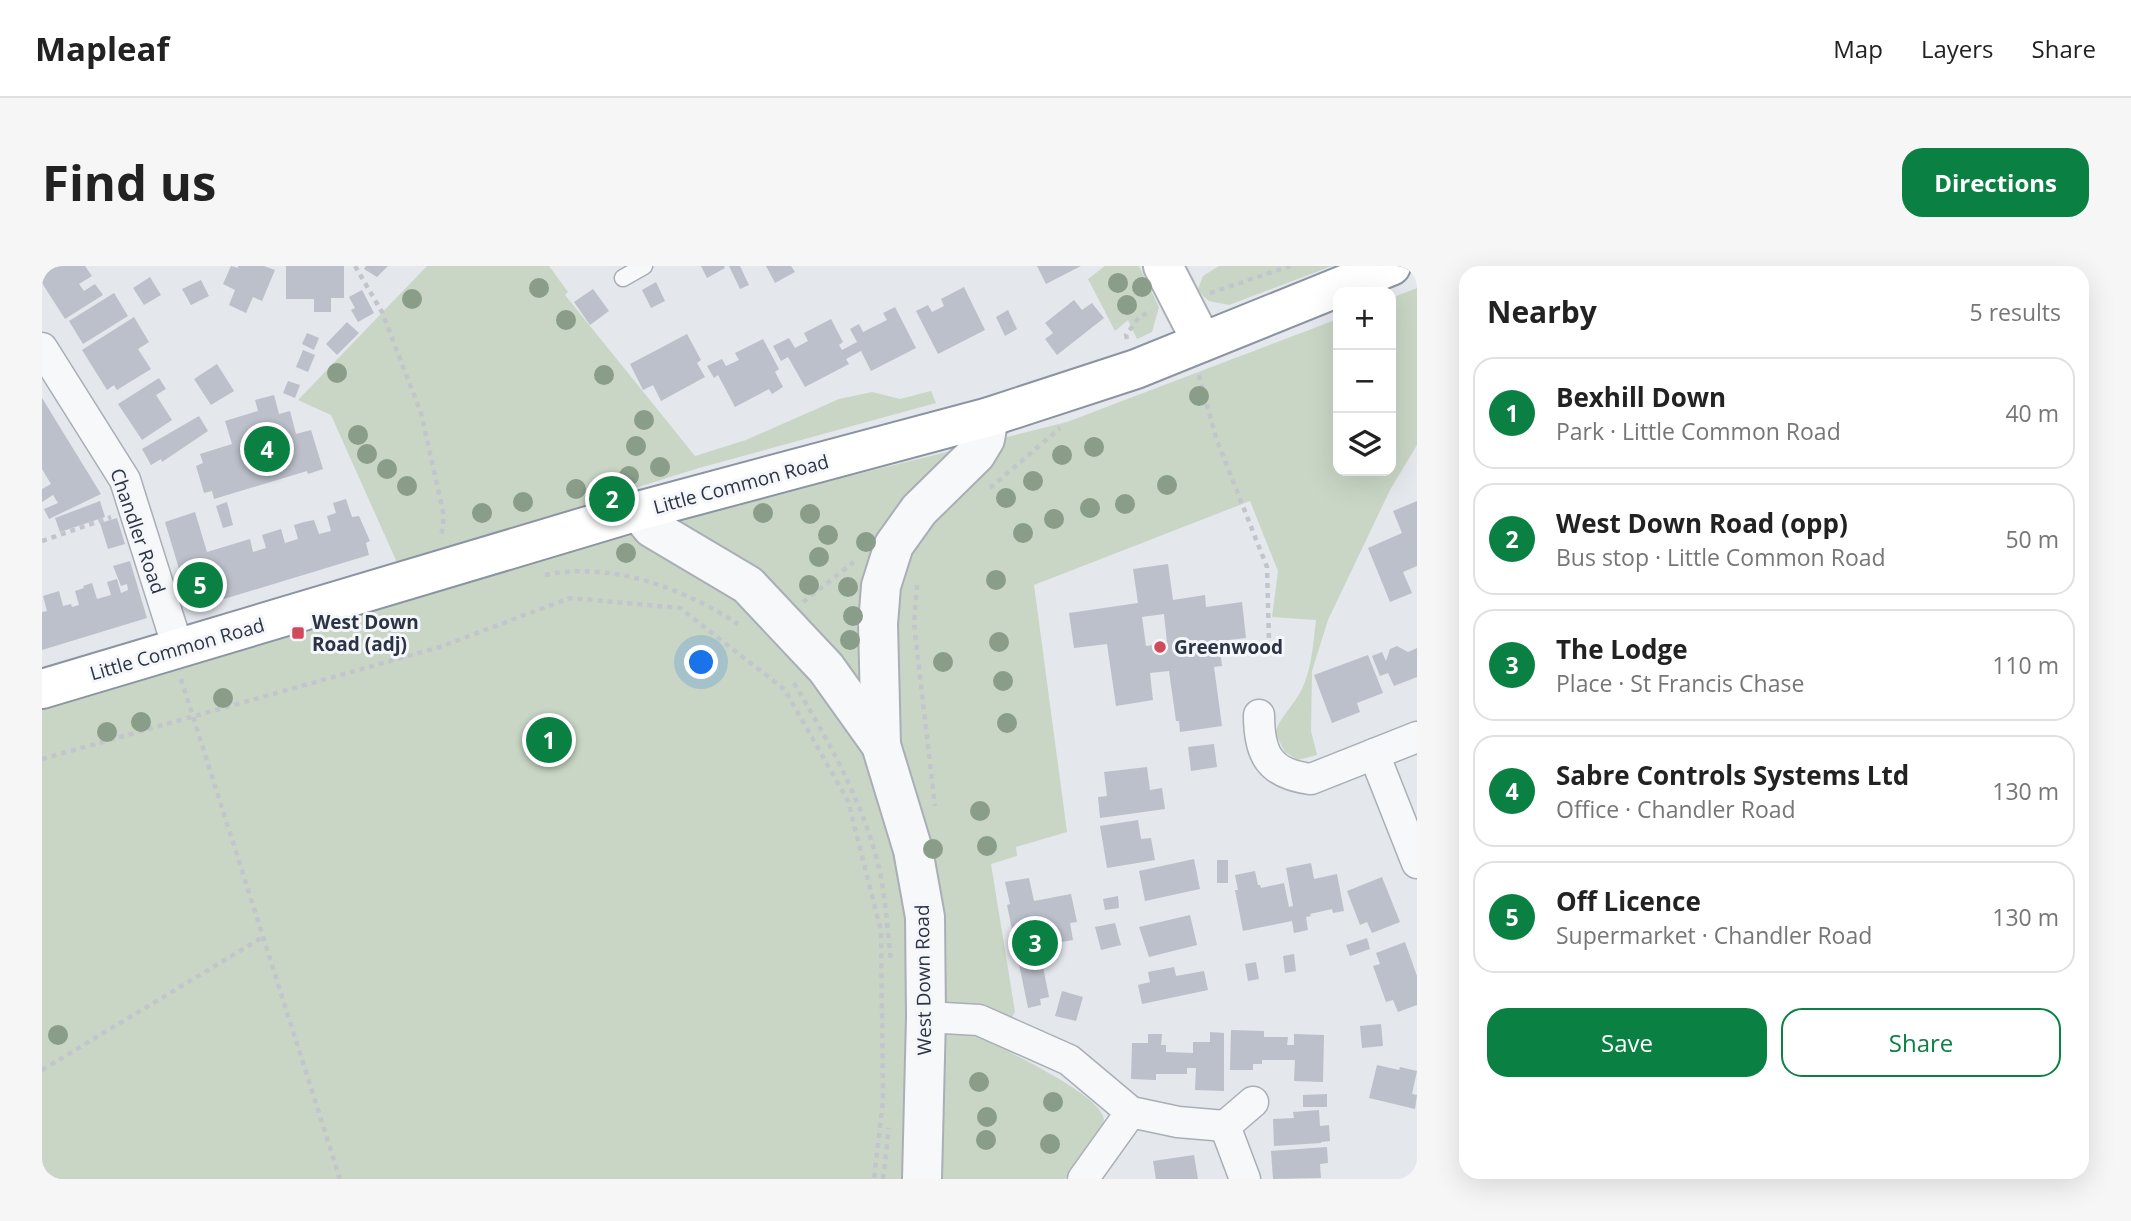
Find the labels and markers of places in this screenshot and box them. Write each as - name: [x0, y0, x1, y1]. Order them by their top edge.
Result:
- pin: 4: [244, 423, 290, 475]
- pin: 2: [589, 473, 635, 525]
- pin: 5: [177, 559, 223, 611]
- place label: West Down Road (adj): [312, 609, 419, 657]
- marker: West Down Road (adj): [290, 625, 306, 641]
- place label: Greenwood: [1174, 634, 1283, 660]
- marker: Greenwood: [1152, 639, 1168, 655]
- pin: 1: [526, 714, 572, 766]
- pin: 3: [1012, 917, 1058, 969]

